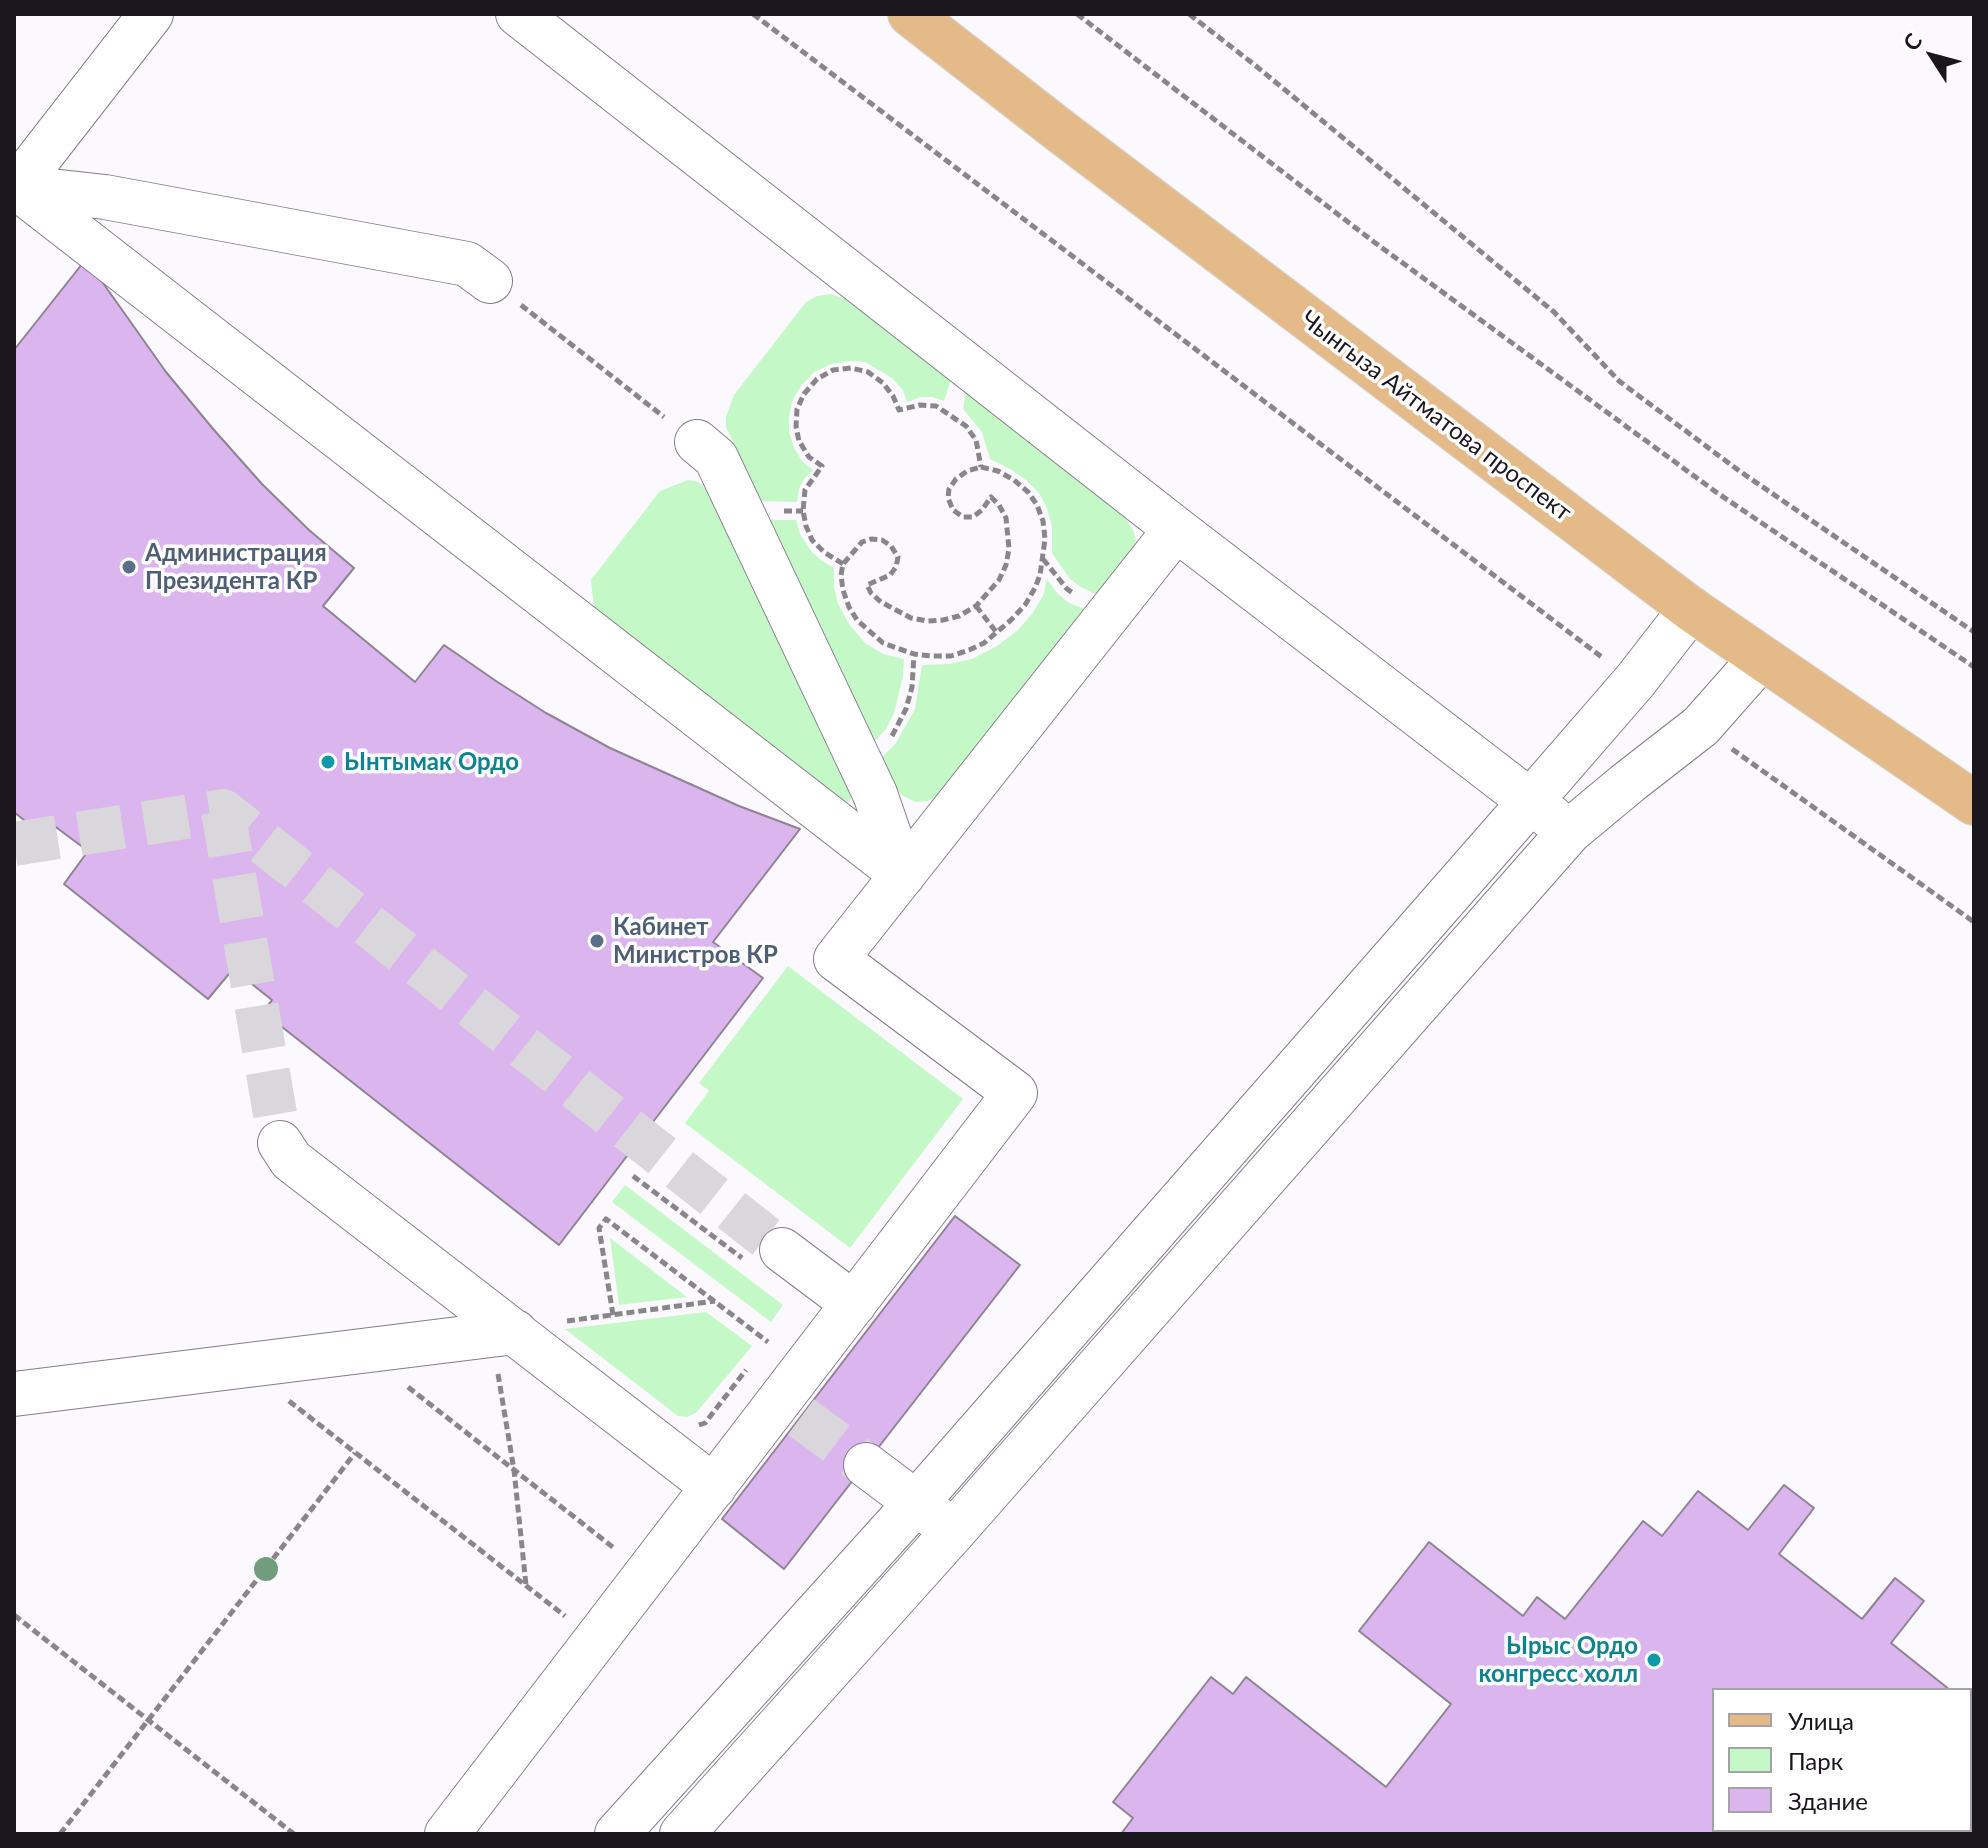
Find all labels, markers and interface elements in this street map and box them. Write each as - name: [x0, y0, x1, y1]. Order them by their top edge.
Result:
- north arrow: [1892, 16, 1972, 96]
- text: С: [1897, 28, 1927, 55]
- street label: Чынгыза Айтматова проспект: [1295, 305, 1577, 527]
- place label: Администрация Президента КР: [145, 539, 327, 595]
- marker: Администрация Президента КР: [120, 558, 138, 576]
- place label: Ынтымак Ордо: [344, 748, 519, 776]
- marker: Ынтымак Ордо: [319, 753, 337, 771]
- place label: Кабинет Министров КР: [613, 913, 778, 969]
- marker: Кабинет Министров КР: [588, 932, 606, 950]
- place label: Ырыс Ордо конгресс холл: [1479, 1632, 1638, 1688]
- marker: Ырыс Ордо конгресс холл: [1645, 1651, 1663, 1669]
- legend: [1712, 1688, 1972, 1832]
- text: Улица: [1788, 1706, 1854, 1735]
- text: Парк: [1788, 1746, 1843, 1775]
- text: Здание: [1788, 1786, 1868, 1815]

